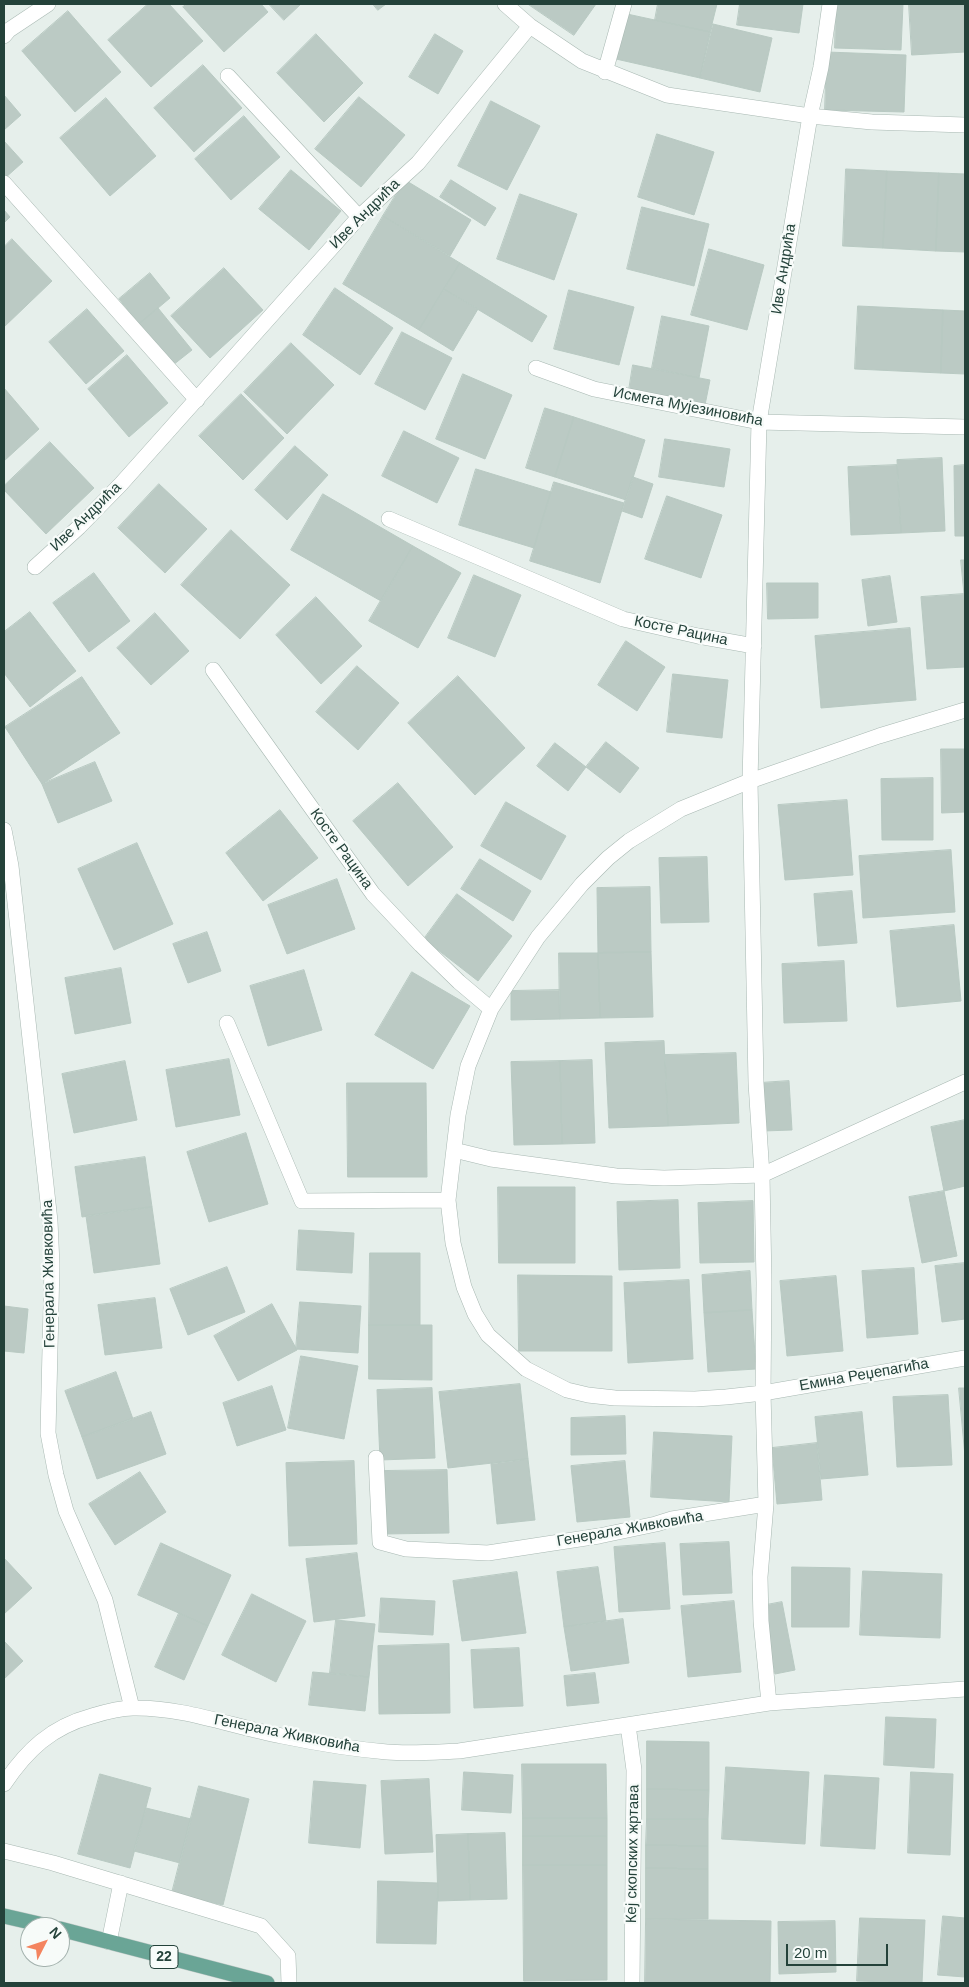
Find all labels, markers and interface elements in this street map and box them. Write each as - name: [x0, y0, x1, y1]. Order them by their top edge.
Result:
- street label: Иве Андрића: [326, 175, 404, 253]
- street label: Иве Андрића: [768, 222, 800, 316]
- street label: Исмета Мујезиновића: [612, 384, 764, 430]
- street label: Иве Андрића: [47, 479, 125, 555]
- street label: Косте Рацина: [633, 612, 729, 650]
- street label: Косте Рацина: [306, 805, 376, 893]
- street label: Генерала Живковића: [39, 1200, 59, 1348]
- street label: Емина Реџепагића: [798, 1355, 930, 1395]
- street label: Генерала Живковића: [555, 1507, 705, 1551]
- street label: Генерала Живковића: [212, 1711, 362, 1757]
- street label: Кеј скопских жртава: [623, 1785, 643, 1923]
- north arrow: [20, 1917, 70, 1967]
- text: N: [46, 1924, 65, 1942]
- scale bar: [789, 1934, 892, 1966]
- text: 20 m: [794, 1944, 827, 1961]
- road number: 22: [150, 1945, 178, 1968]

